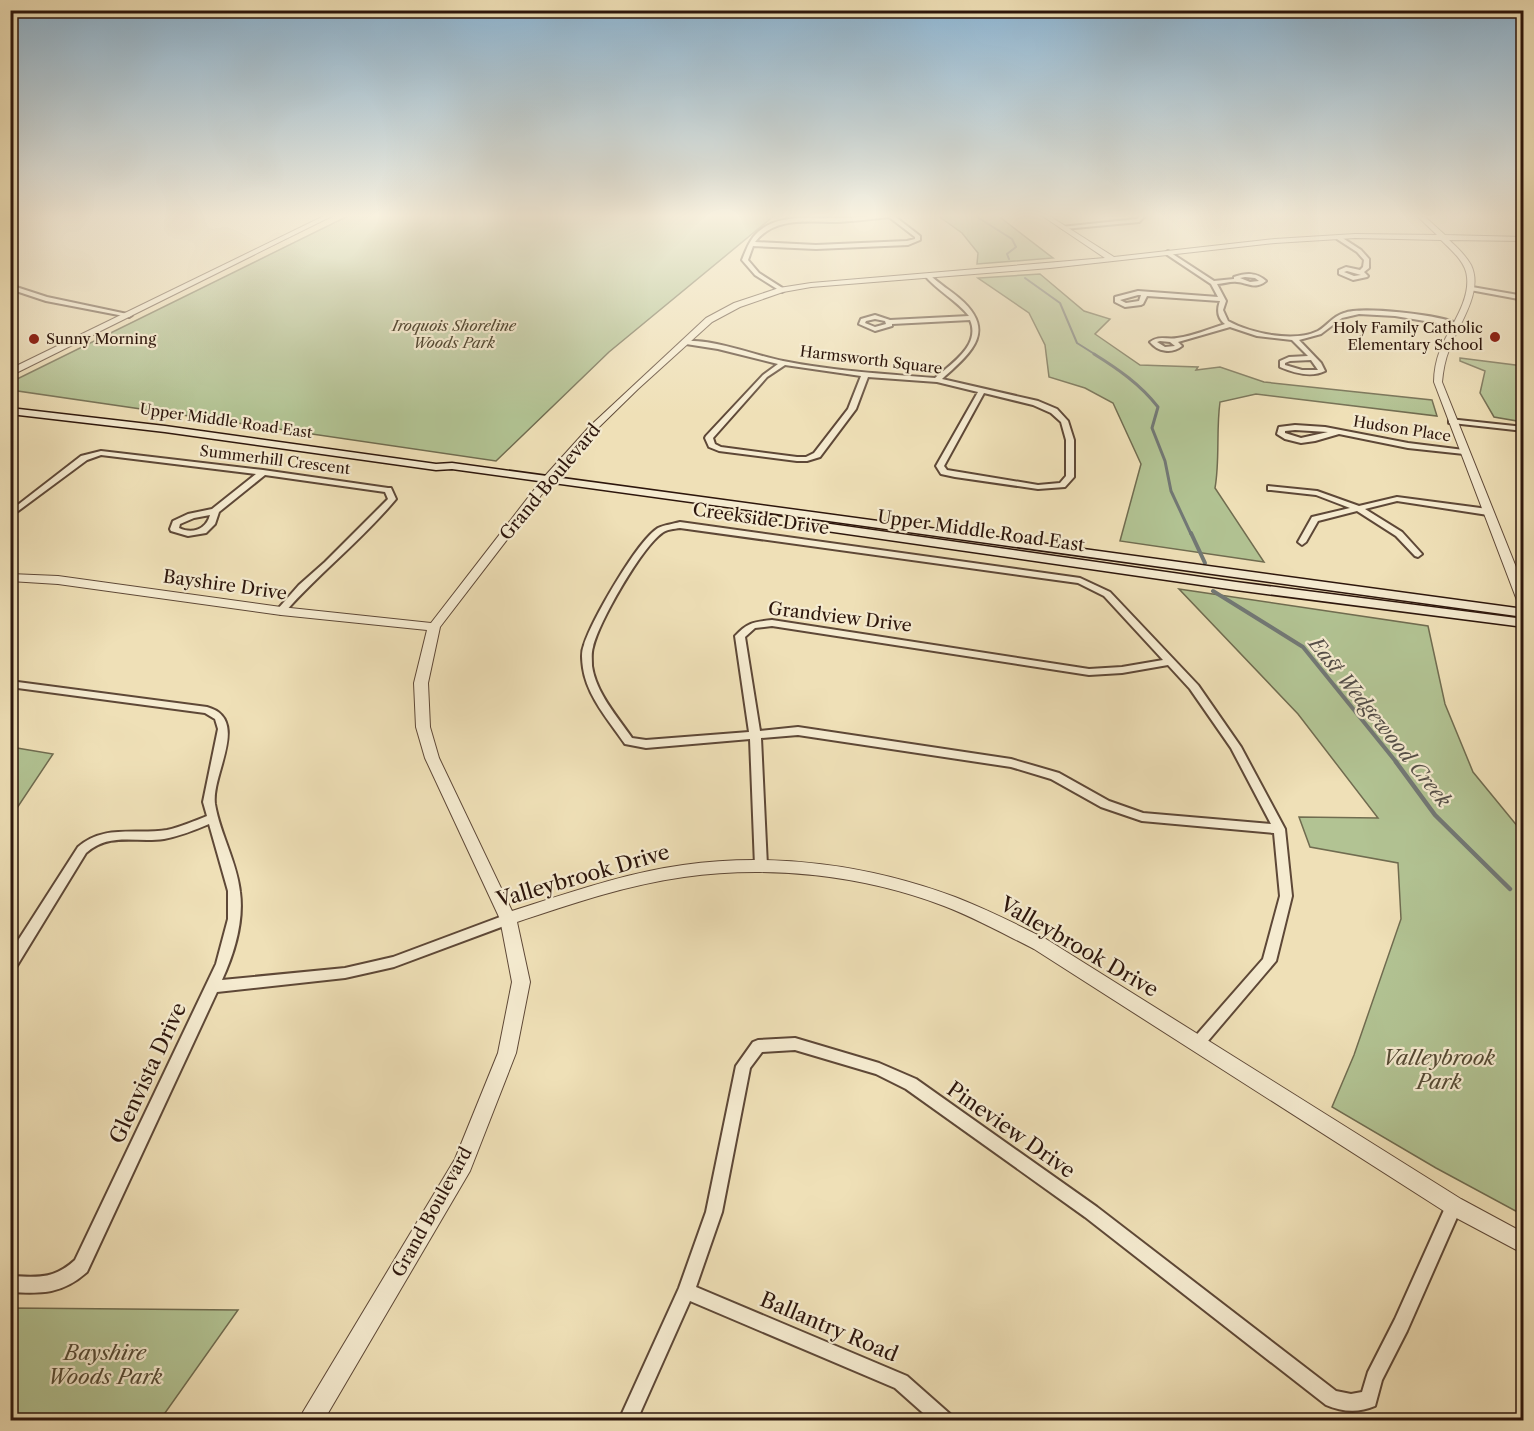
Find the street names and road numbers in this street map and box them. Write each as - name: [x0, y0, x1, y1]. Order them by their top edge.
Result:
- street label: Harmsworth Square: [799, 341, 943, 378]
- street label: Upper Middle Road East: [139, 399, 314, 442]
- street label: Hudson Place: [1352, 411, 1452, 446]
- street label: Grand Boulevard: [495, 419, 605, 545]
- street label: Summerhill Crescent: [199, 441, 352, 478]
- street label: Creekside Drive: [691, 499, 831, 539]
- street label: Upper Middle Road East: [876, 506, 1087, 557]
- street label: Bayshire Drive: [162, 565, 288, 605]
- street label: Grandview Drive: [767, 597, 913, 637]
- street label: Valleybrook Drive: [493, 839, 672, 912]
- street label: Valleybrook Drive: [995, 891, 1163, 1002]
- street label: Glenvista Drive: [104, 998, 191, 1147]
- street label: Pineview Drive: [942, 1076, 1080, 1183]
- street label: Grand Boulevard: [387, 1143, 477, 1281]
- street label: Ballantry Road: [757, 1286, 902, 1367]

